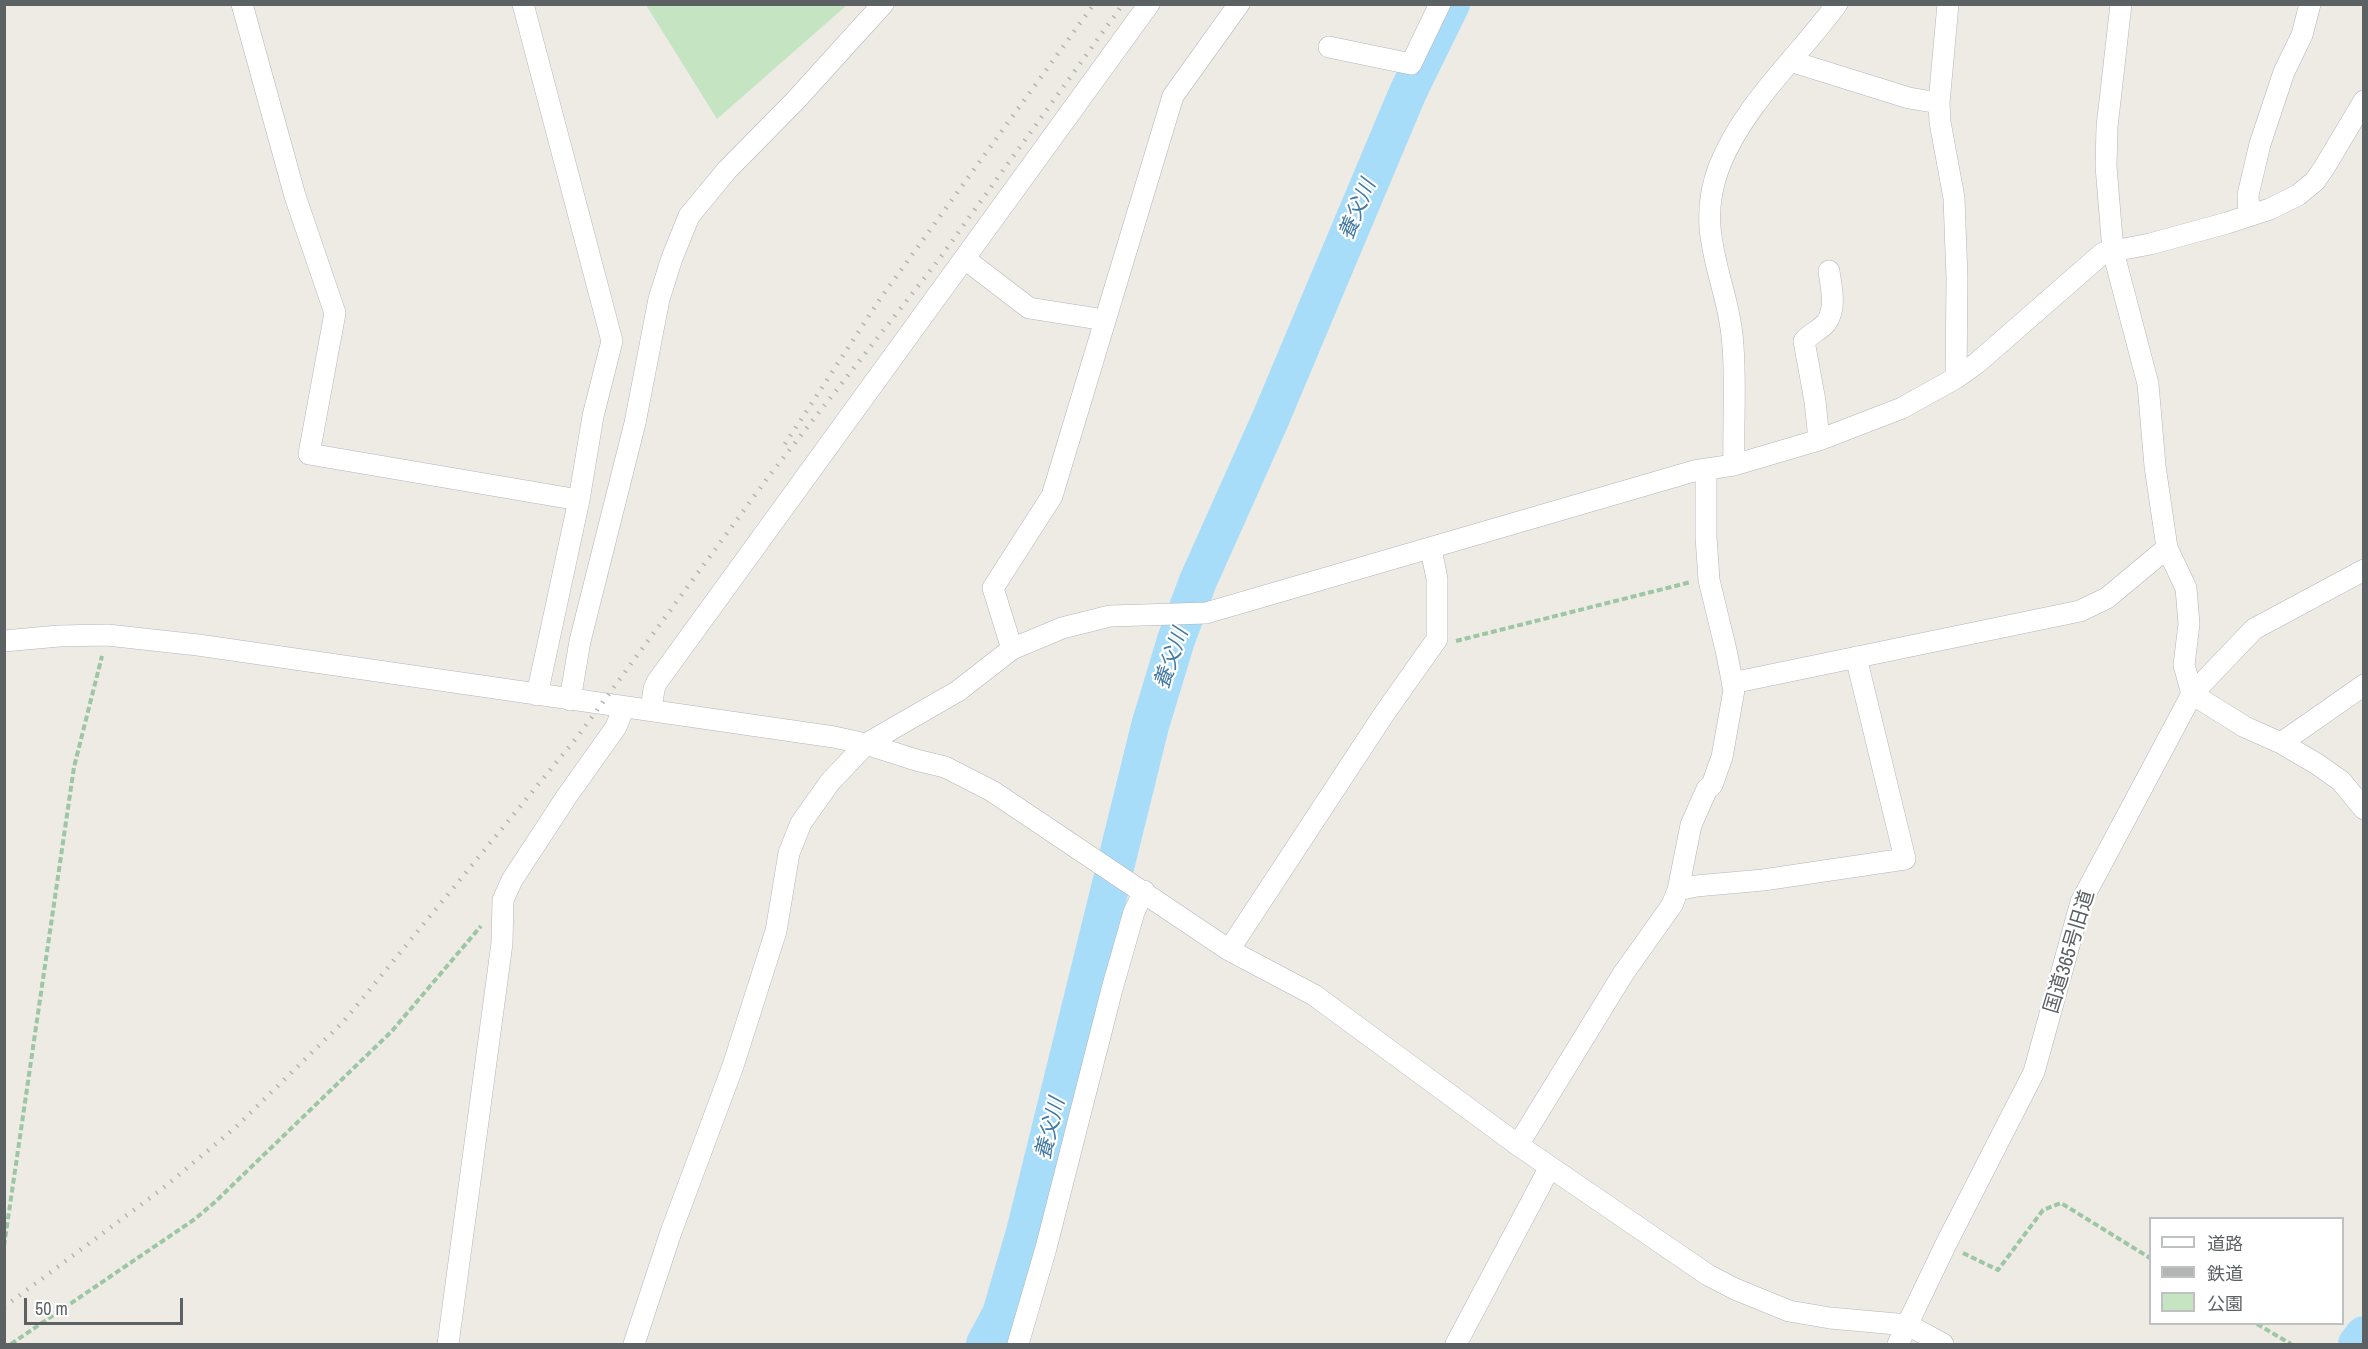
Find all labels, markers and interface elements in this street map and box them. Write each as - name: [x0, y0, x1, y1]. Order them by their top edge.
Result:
- water label: 養父川: [1334, 176, 1382, 244]
- water label: 養父川: [1150, 625, 1194, 693]
- street label: 国道365号旧道: [2040, 888, 2100, 1016]
- water label: 養父川: [1031, 1095, 1071, 1163]
- legend: [2149, 1217, 2344, 1325]
- text: 道路: [2207, 1231, 2243, 1256]
- text: 鉄道: [2207, 1261, 2243, 1286]
- scale bar: [27, 1286, 186, 1324]
- text: 公園: [2207, 1291, 2243, 1316]
- text: 50 m: [35, 1296, 68, 1321]

